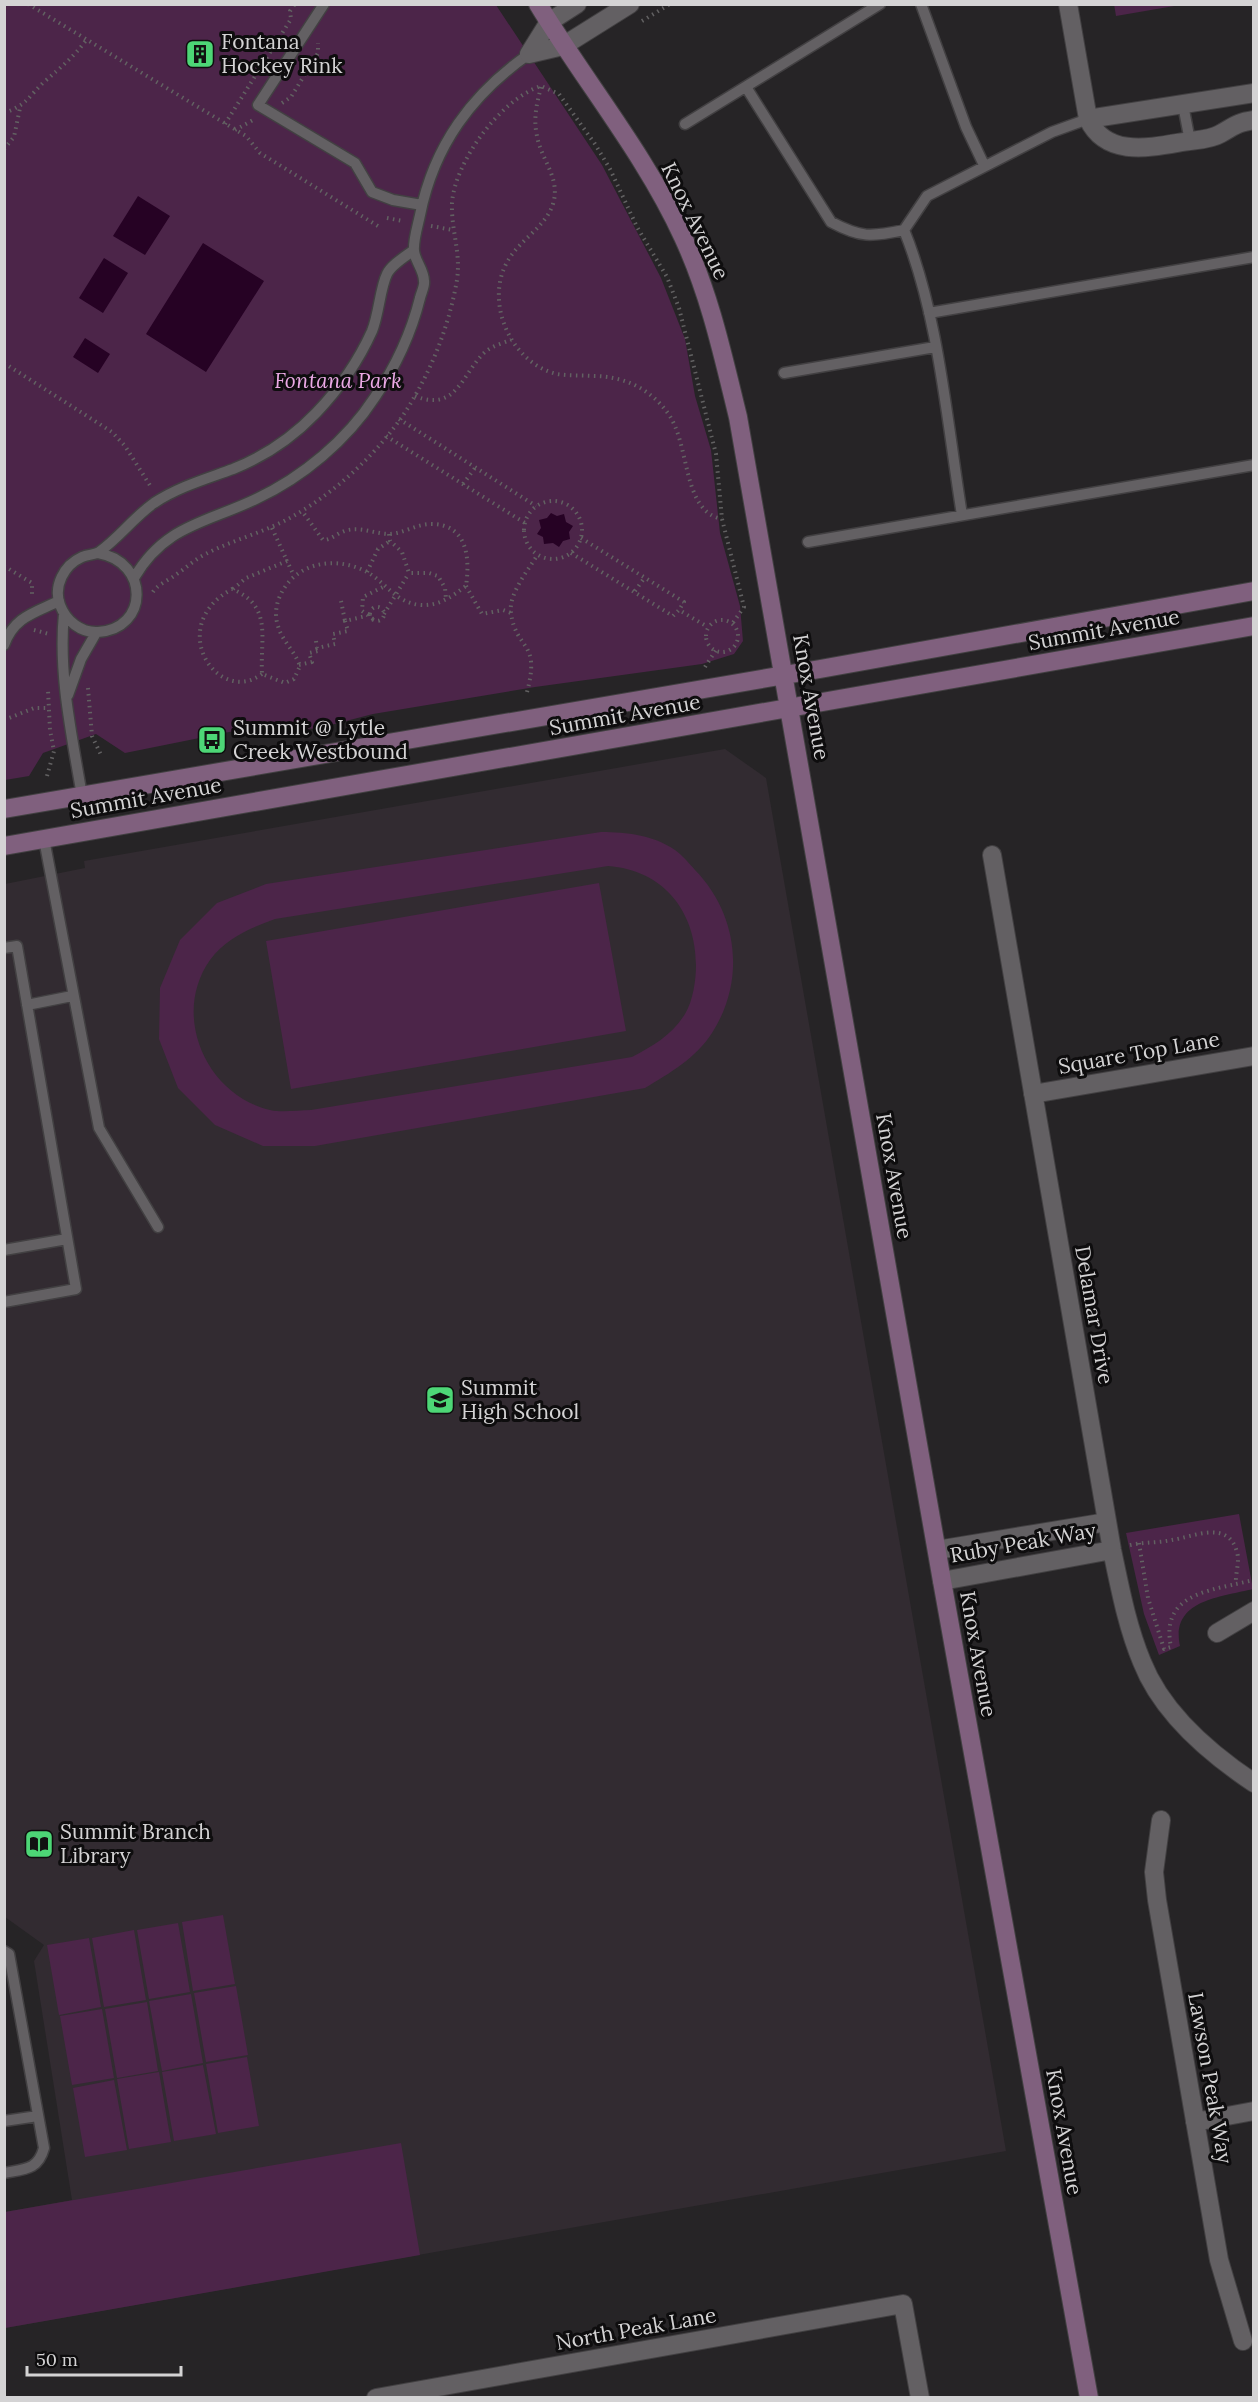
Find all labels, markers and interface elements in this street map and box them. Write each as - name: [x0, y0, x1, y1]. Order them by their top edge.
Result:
- place label: Fontana Hockey Rink: [221, 28, 343, 79]
- building icon: Fontana Hockey Rink: [184, 38, 216, 70]
- street label: Knox Avenue: [655, 158, 735, 284]
- park label: Fontana Park: [274, 367, 402, 394]
- street label: Summit Avenue: [1026, 603, 1182, 656]
- street label: Knox Avenue: [787, 632, 836, 762]
- street label: Summit Avenue: [547, 688, 703, 741]
- place label: Summit @ Lytle Creek Westbound: [233, 714, 408, 765]
- bus stop icon: Summit @ Lytle Creek Westbound: [196, 724, 228, 756]
- street label: Summit Avenue: [68, 771, 224, 824]
- street label: Square Top Lane: [1056, 1025, 1222, 1080]
- street label: Knox Avenue: [870, 1111, 919, 1241]
- street label: Delamar Drive: [1069, 1243, 1120, 1386]
- place label: Summit High School: [461, 1374, 579, 1425]
- school or university icon: Summit High School: [424, 1384, 456, 1416]
- street label: Ruby Peak Way: [948, 1516, 1098, 1569]
- street label: Knox Avenue: [954, 1589, 1003, 1719]
- place label: Summit Branch Library: [60, 1818, 211, 1869]
- library icon: Summit Branch Library: [23, 1828, 55, 1860]
- street label: Lawson Peak Way: [1182, 1990, 1239, 2166]
- street label: Knox Avenue: [1040, 2067, 1089, 2197]
- street label: North Peak Lane: [553, 2301, 718, 2356]
- scale bar: [27, 2339, 182, 2377]
- text: 50 m: [36, 2348, 78, 2371]

